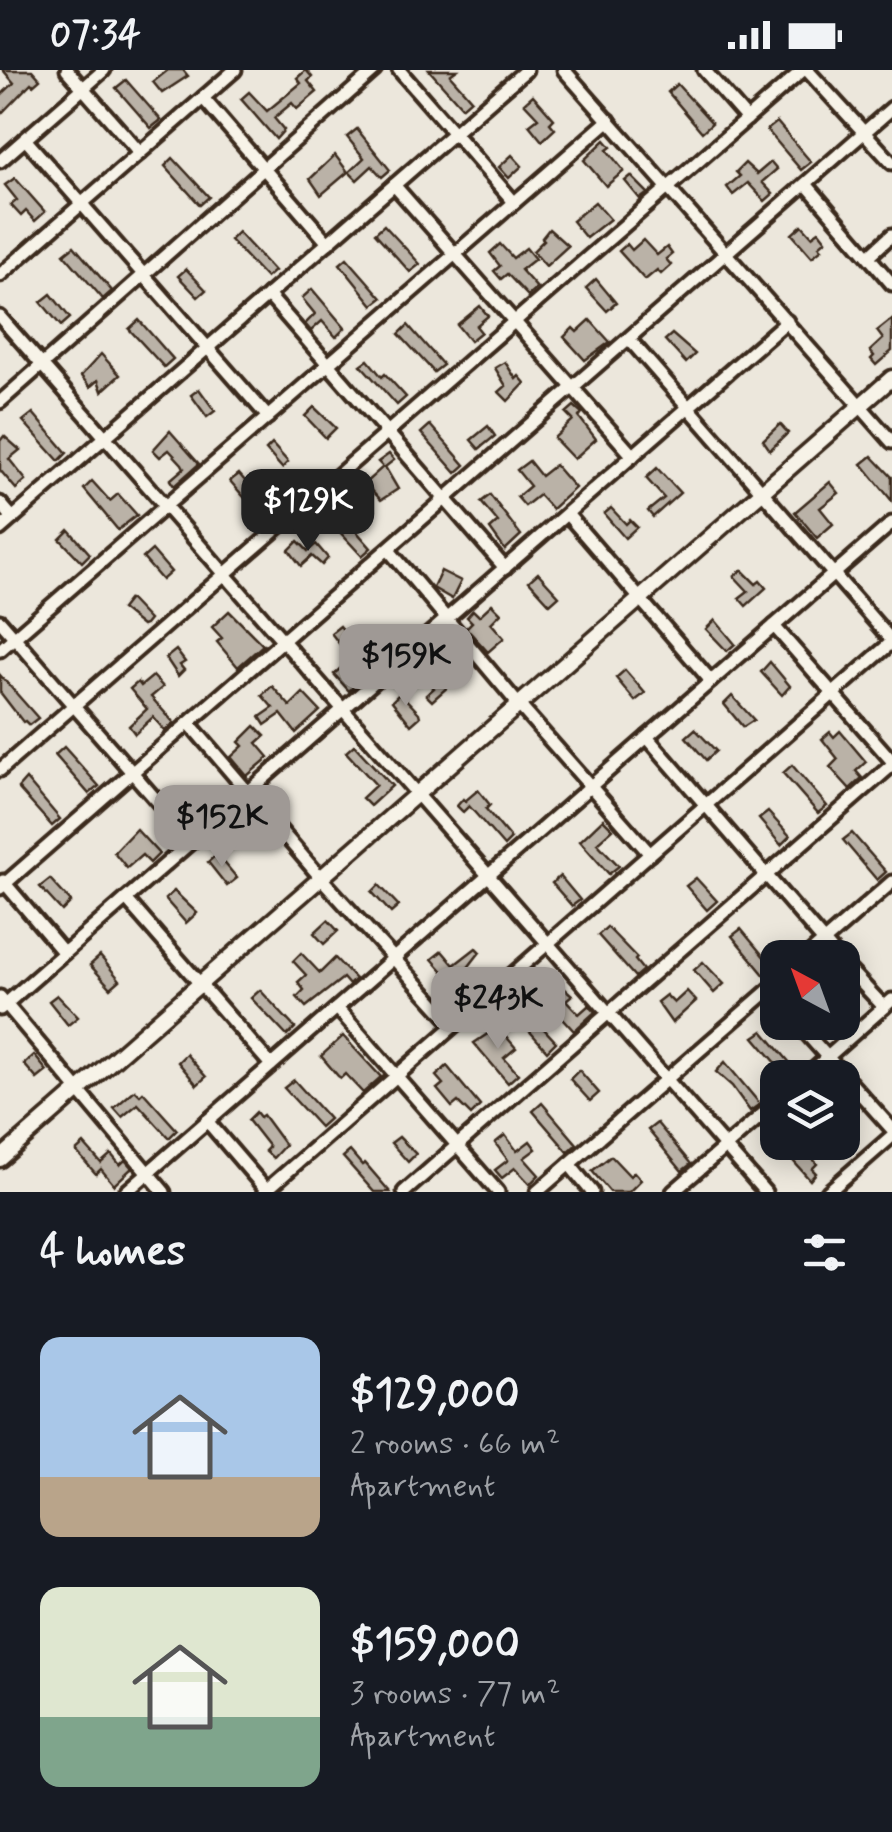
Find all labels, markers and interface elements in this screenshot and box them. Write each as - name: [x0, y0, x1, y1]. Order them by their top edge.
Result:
- text: 07:34: [50, 11, 141, 60]
- pin: $129K: [238, 469, 378, 554]
- text: $129K: [263, 480, 353, 522]
- pin: $159K: [336, 624, 476, 709]
- text: $159K: [361, 635, 451, 677]
- pin: $152K: [152, 785, 292, 870]
- text: $152K: [176, 796, 268, 838]
- north arrow: [760, 940, 860, 1040]
- map controls: [760, 940, 860, 1160]
- pin: $243K: [428, 967, 568, 1052]
- text: $243K: [453, 978, 543, 1020]
- button: layers: [760, 1060, 860, 1160]
- text: 4 homes: [40, 1225, 186, 1280]
- icon: filters: [797, 1225, 852, 1280]
- text: $129,000: [350, 1368, 520, 1423]
- icon: home: [120, 1377, 240, 1497]
- text: 2 rooms · 66 m²: [350, 1423, 560, 1465]
- text: Apartment: [350, 1465, 495, 1507]
- text: $159,000: [350, 1618, 520, 1673]
- icon: home: [120, 1627, 240, 1747]
- text: 3 rooms · 77 m²: [350, 1673, 561, 1715]
- text: Apartment: [350, 1715, 495, 1757]

